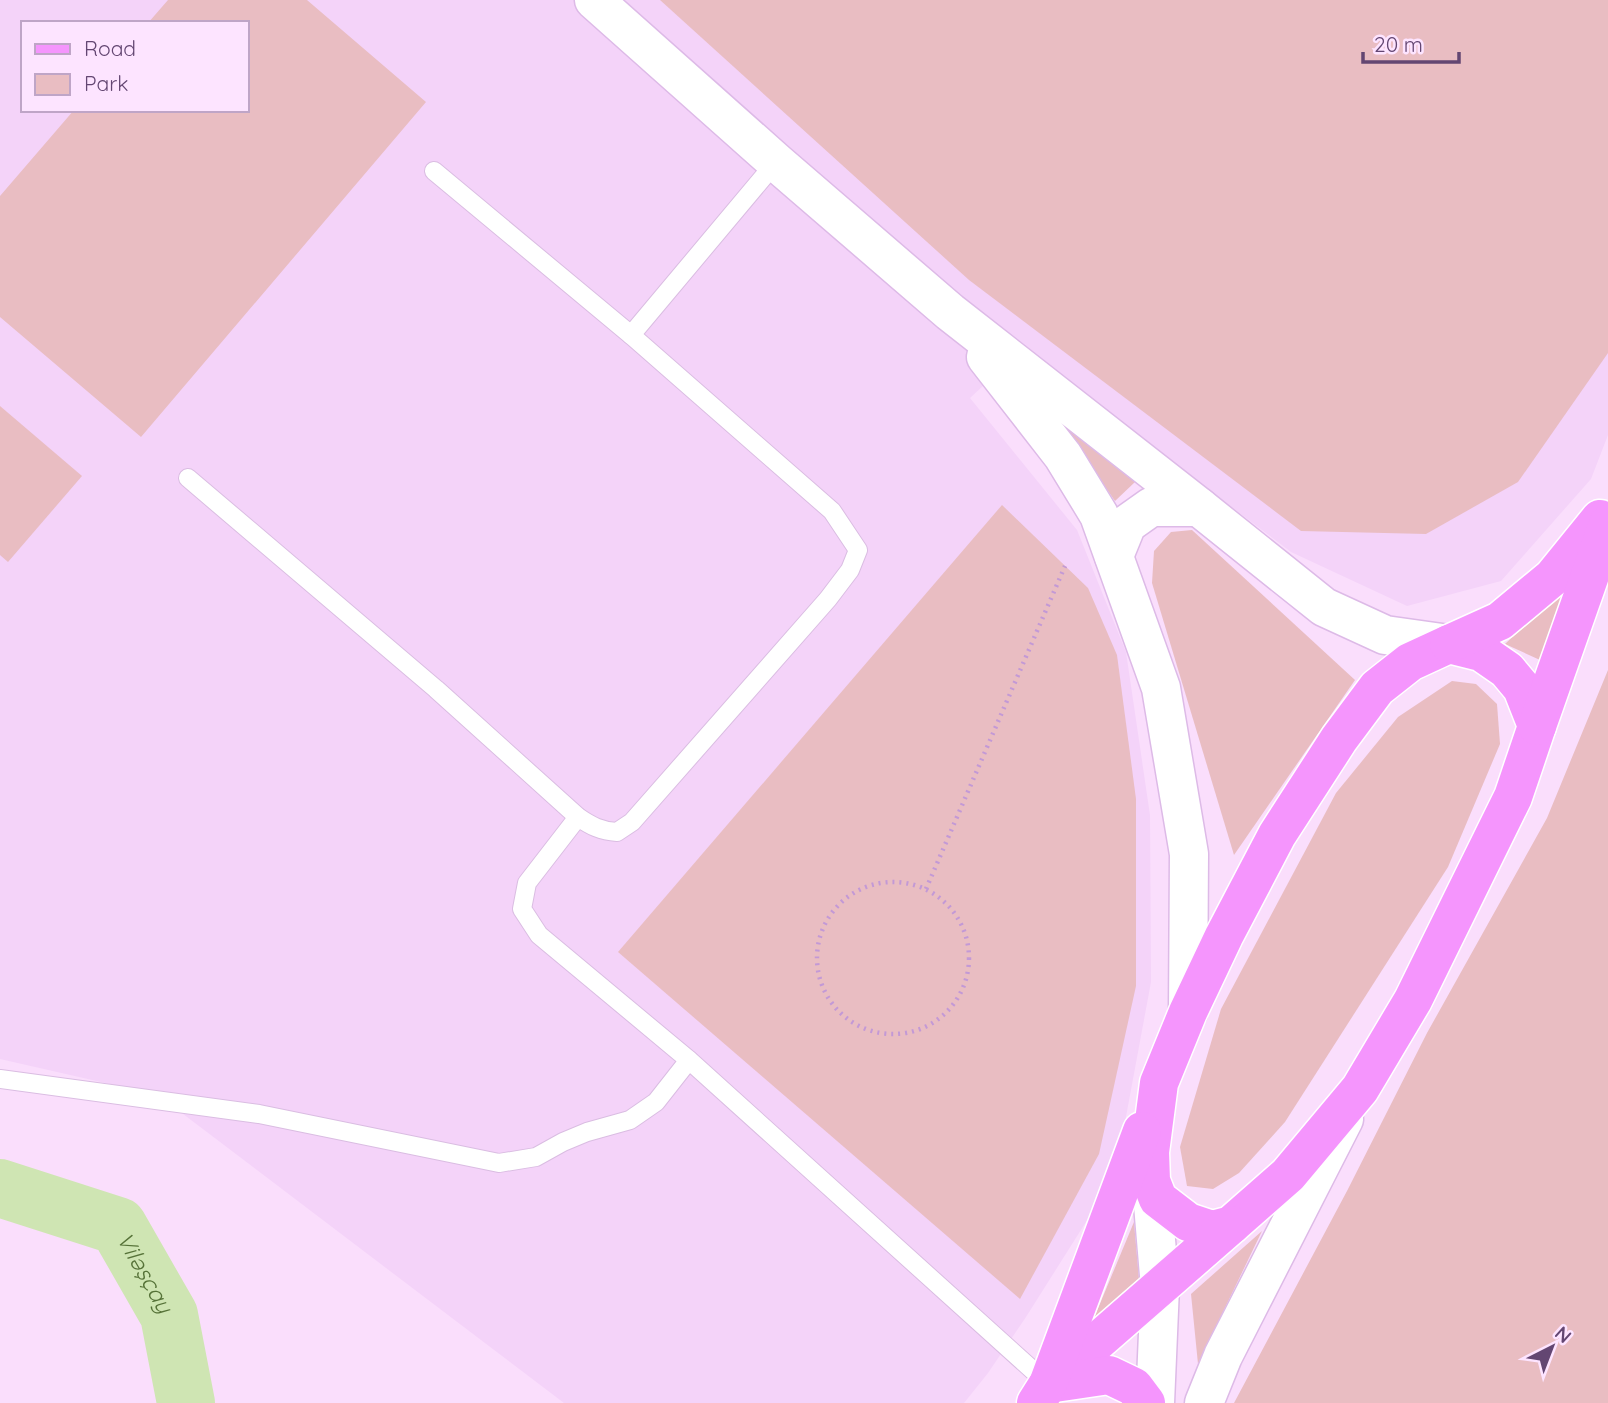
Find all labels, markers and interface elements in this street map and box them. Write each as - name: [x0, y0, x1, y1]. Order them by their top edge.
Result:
- legend: [21, 21, 248, 112]
- scale bar: [1363, 21, 1459, 65]
- text: 20 m: [1374, 31, 1423, 57]
- text: Road: [84, 35, 136, 61]
- text: Park: [84, 70, 128, 96]
- water label: Viləşçay: [111, 1227, 181, 1320]
- north arrow: [1517, 1312, 1587, 1382]
- text: N: [1550, 1321, 1577, 1348]

